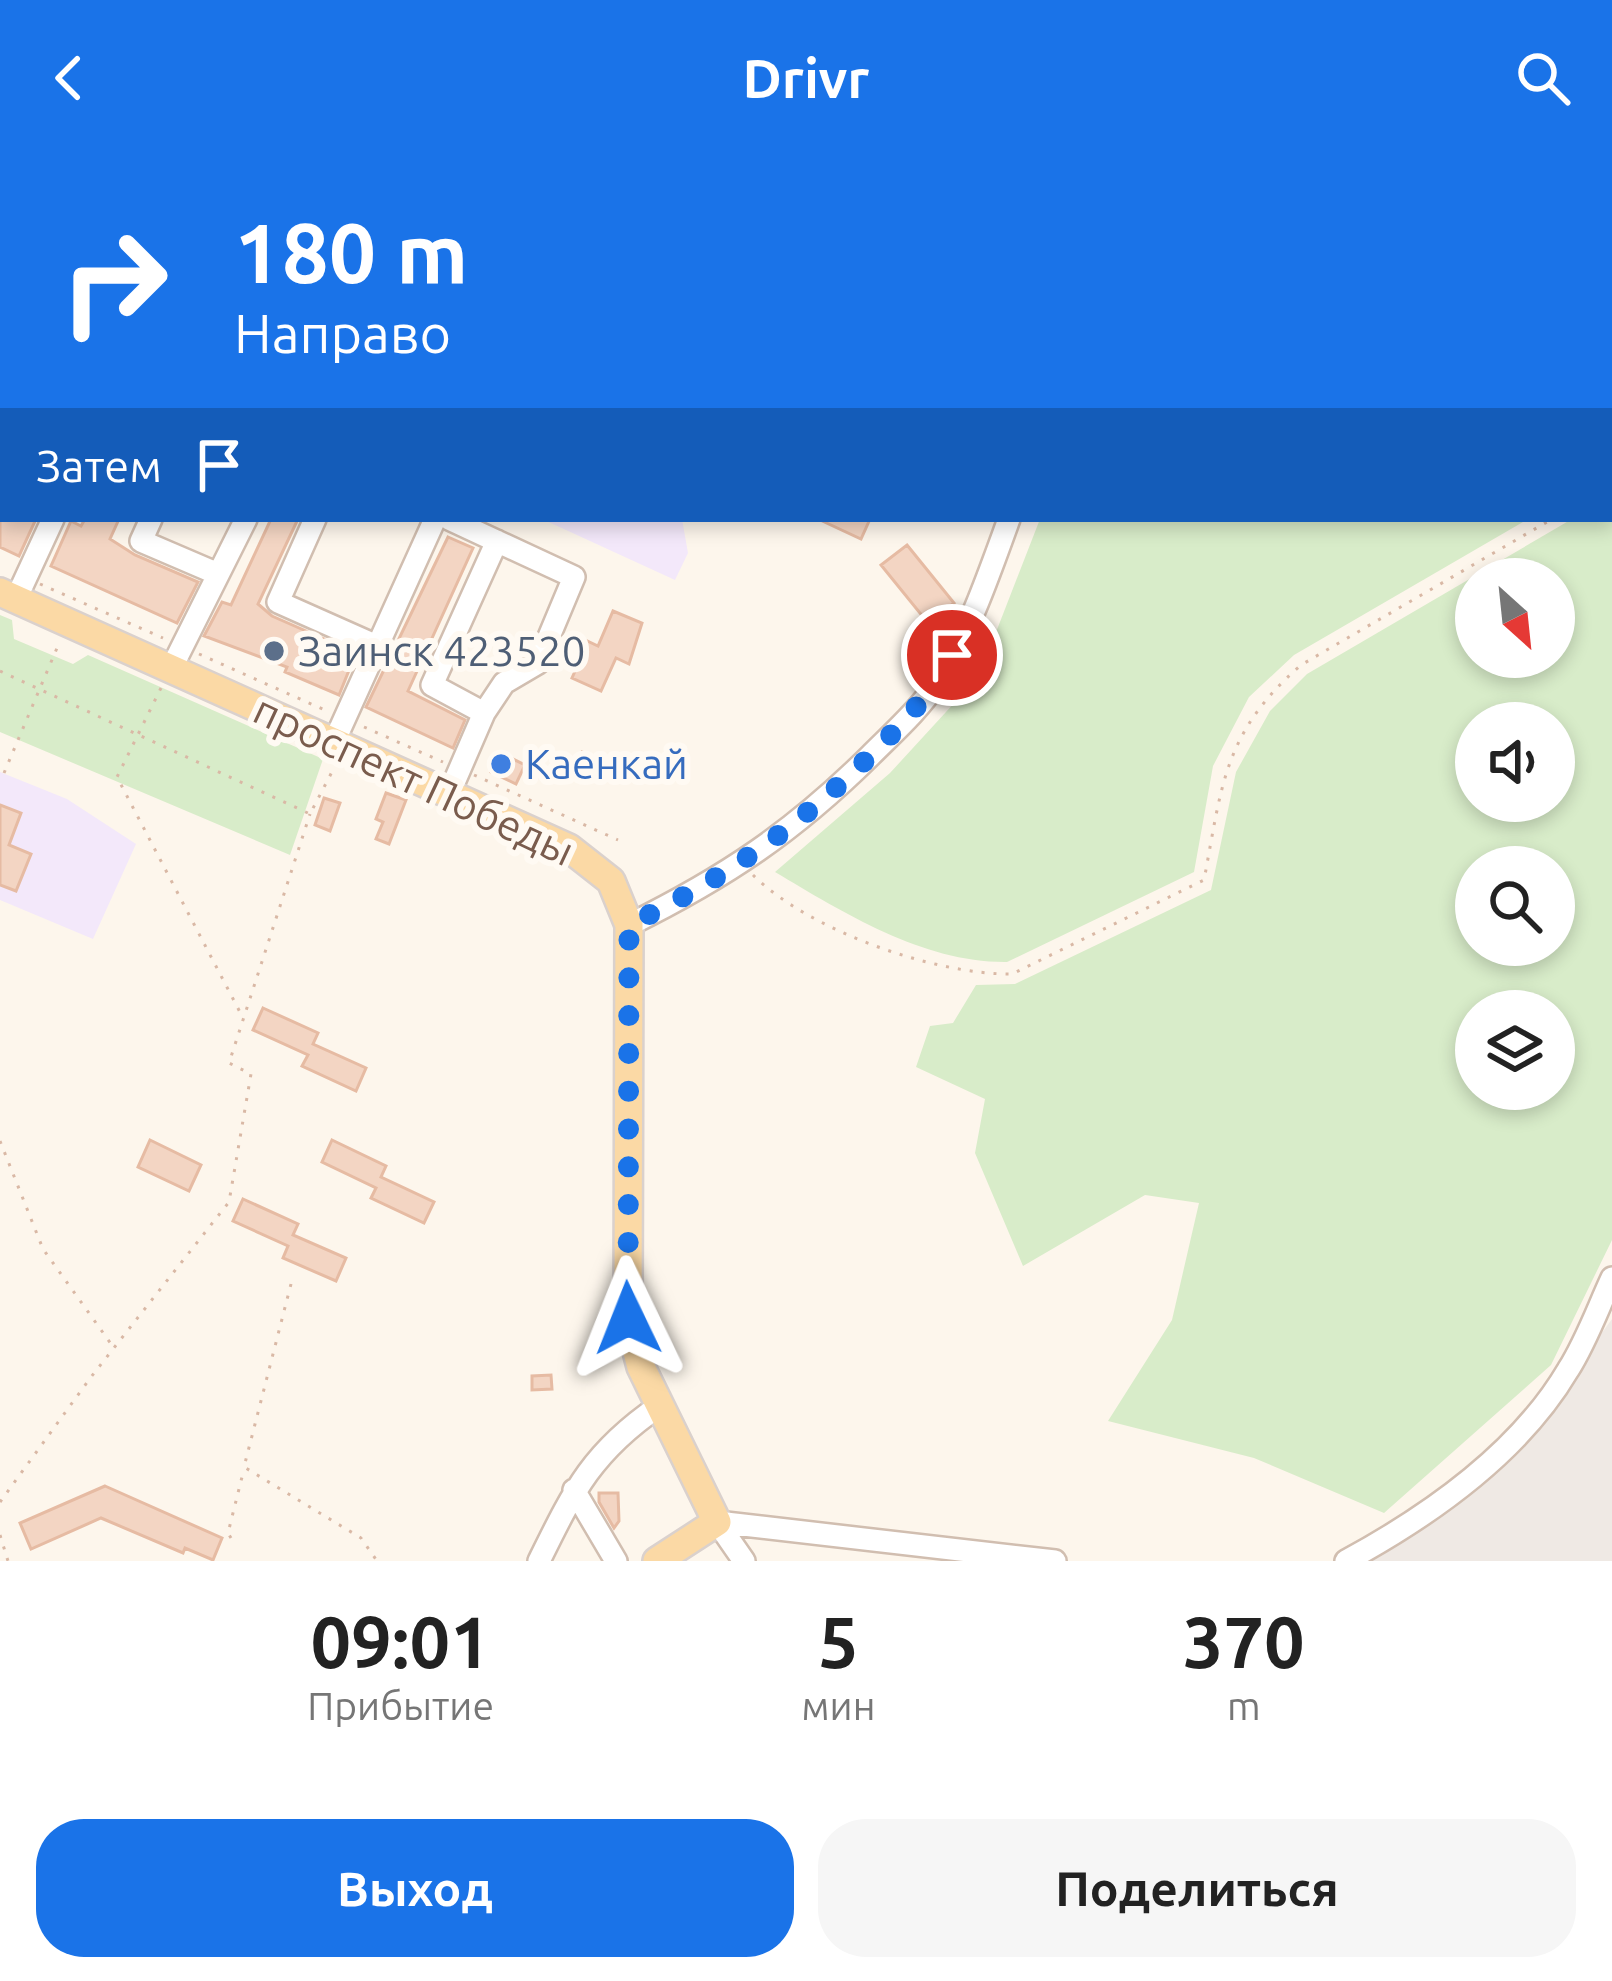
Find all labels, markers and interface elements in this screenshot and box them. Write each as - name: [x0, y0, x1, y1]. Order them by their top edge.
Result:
- icon: back: [36, 45, 102, 111]
- icon: search: [1510, 45, 1576, 111]
- text: Drivr: [743, 48, 869, 108]
- icon: right: [36, 204, 192, 360]
- text: 180 m: [234, 205, 468, 299]
- text: Направо: [234, 303, 451, 363]
- icon: arrive: [186, 432, 252, 498]
- text: Затем: [36, 440, 162, 491]
- north arrow: [1455, 558, 1575, 678]
- map controls: [1455, 558, 1575, 1110]
- pin: [901, 604, 1003, 706]
- icon: arrive: [919, 622, 985, 688]
- place label: Заинск 423520: [298, 627, 585, 674]
- marker: Заинск 423520: [261, 638, 287, 664]
- street label: проспект Победы: [247, 685, 581, 874]
- button: sound: [1455, 702, 1575, 822]
- place label: Каенкай: [525, 740, 688, 787]
- marker: Каенкай: [488, 751, 514, 777]
- button: search: [1455, 846, 1575, 966]
- button: layers: [1455, 990, 1575, 1110]
- position arrow: [565, 1255, 691, 1381]
- text: 09:01: [311, 1601, 491, 1682]
- text: 5: [818, 1601, 859, 1682]
- text: 370: [1183, 1601, 1305, 1682]
- text: Прибытие: [307, 1684, 494, 1727]
- text: мин: [801, 1684, 875, 1727]
- text: m: [1227, 1684, 1261, 1727]
- button: Выход: [36, 1819, 794, 1957]
- button: Поделиться: [818, 1819, 1576, 1957]

